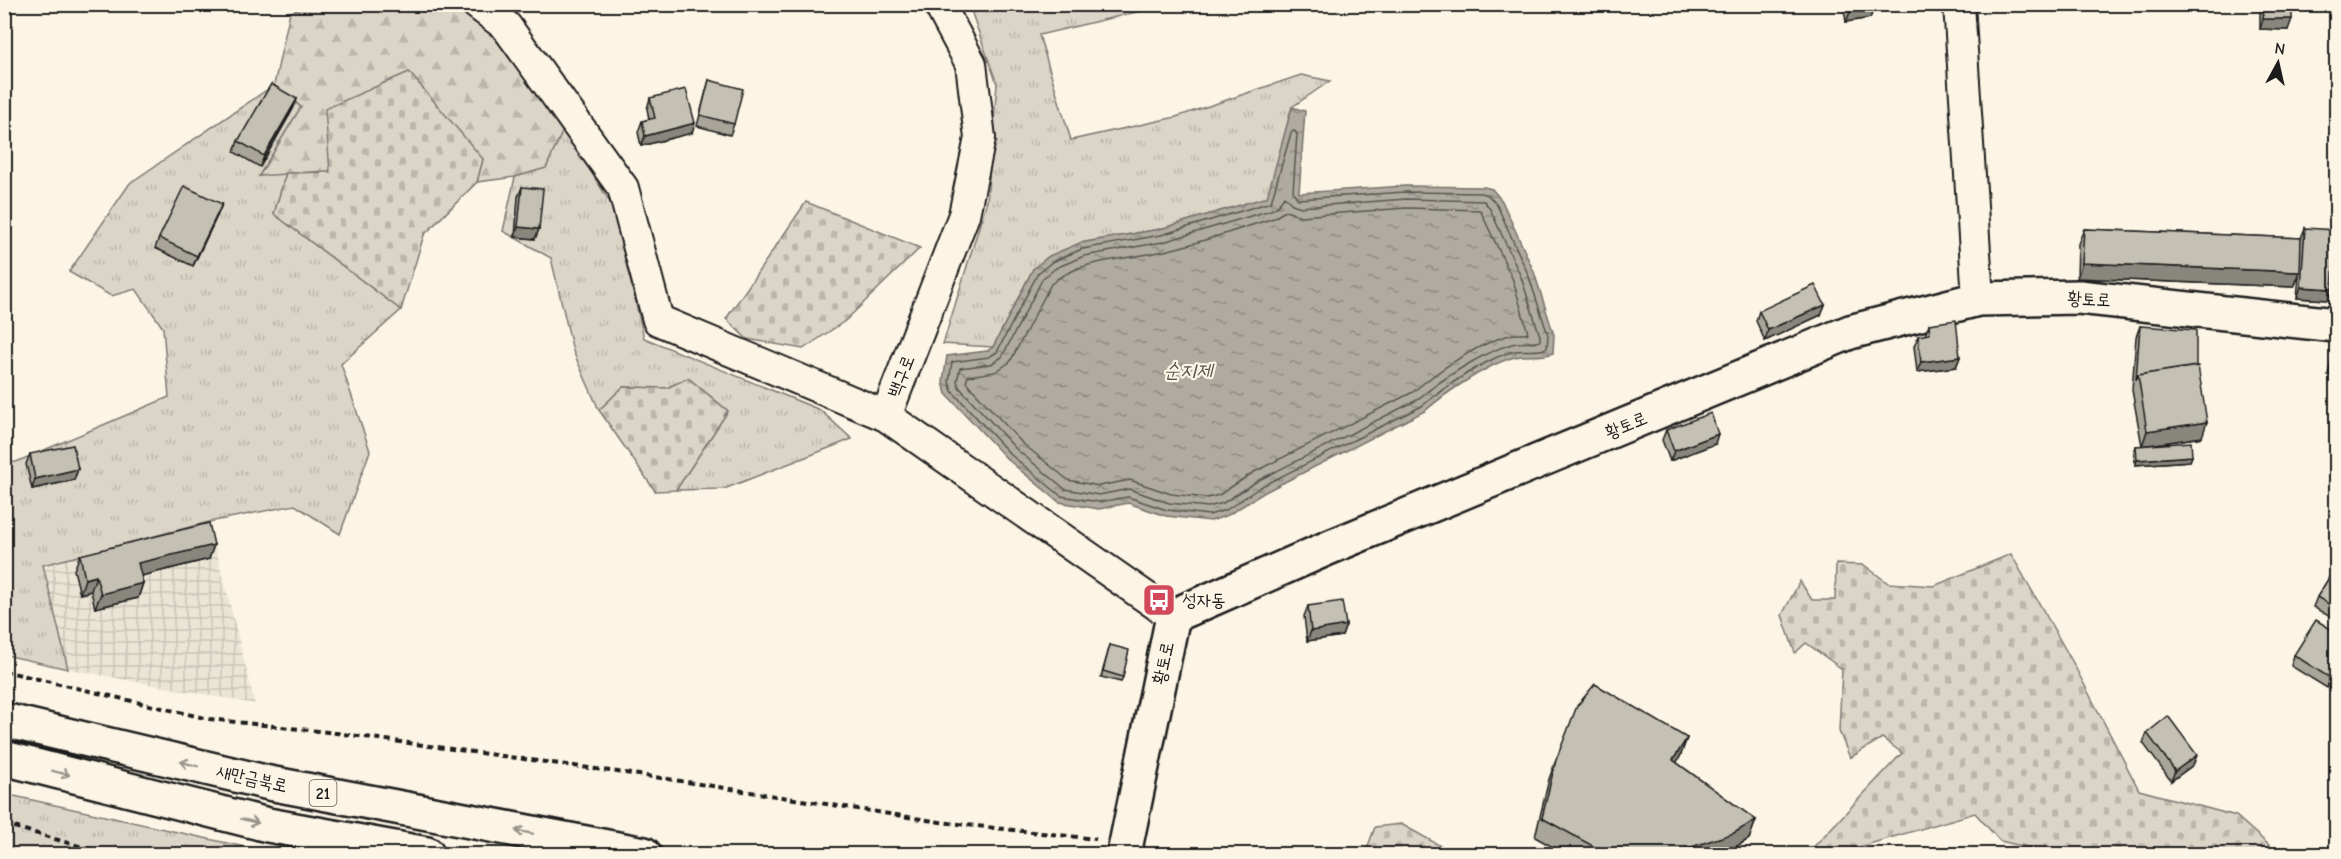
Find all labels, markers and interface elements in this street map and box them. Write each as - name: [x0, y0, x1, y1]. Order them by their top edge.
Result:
- north arrow: [2248, 33, 2308, 93]
- text: N: [2274, 39, 2286, 59]
- street label: 황토로: [2067, 288, 2111, 311]
- street label: 백구로: [884, 352, 919, 400]
- water label: 순지제: [1164, 359, 1215, 382]
- street label: 황토로: [1602, 408, 1650, 443]
- bus stop icon: 성자동: [1141, 582, 1177, 618]
- place label: 성자동: [1182, 590, 1225, 611]
- street label: 황토로: [1149, 640, 1178, 687]
- one-way arrow: [180, 757, 199, 769]
- street label: 새만금북로: [214, 760, 290, 797]
- one-way arrow: [51, 767, 70, 779]
- road number: 21: [310, 780, 336, 806]
- one-way arrow: [240, 815, 259, 827]
- one-way arrow: [515, 826, 535, 837]

